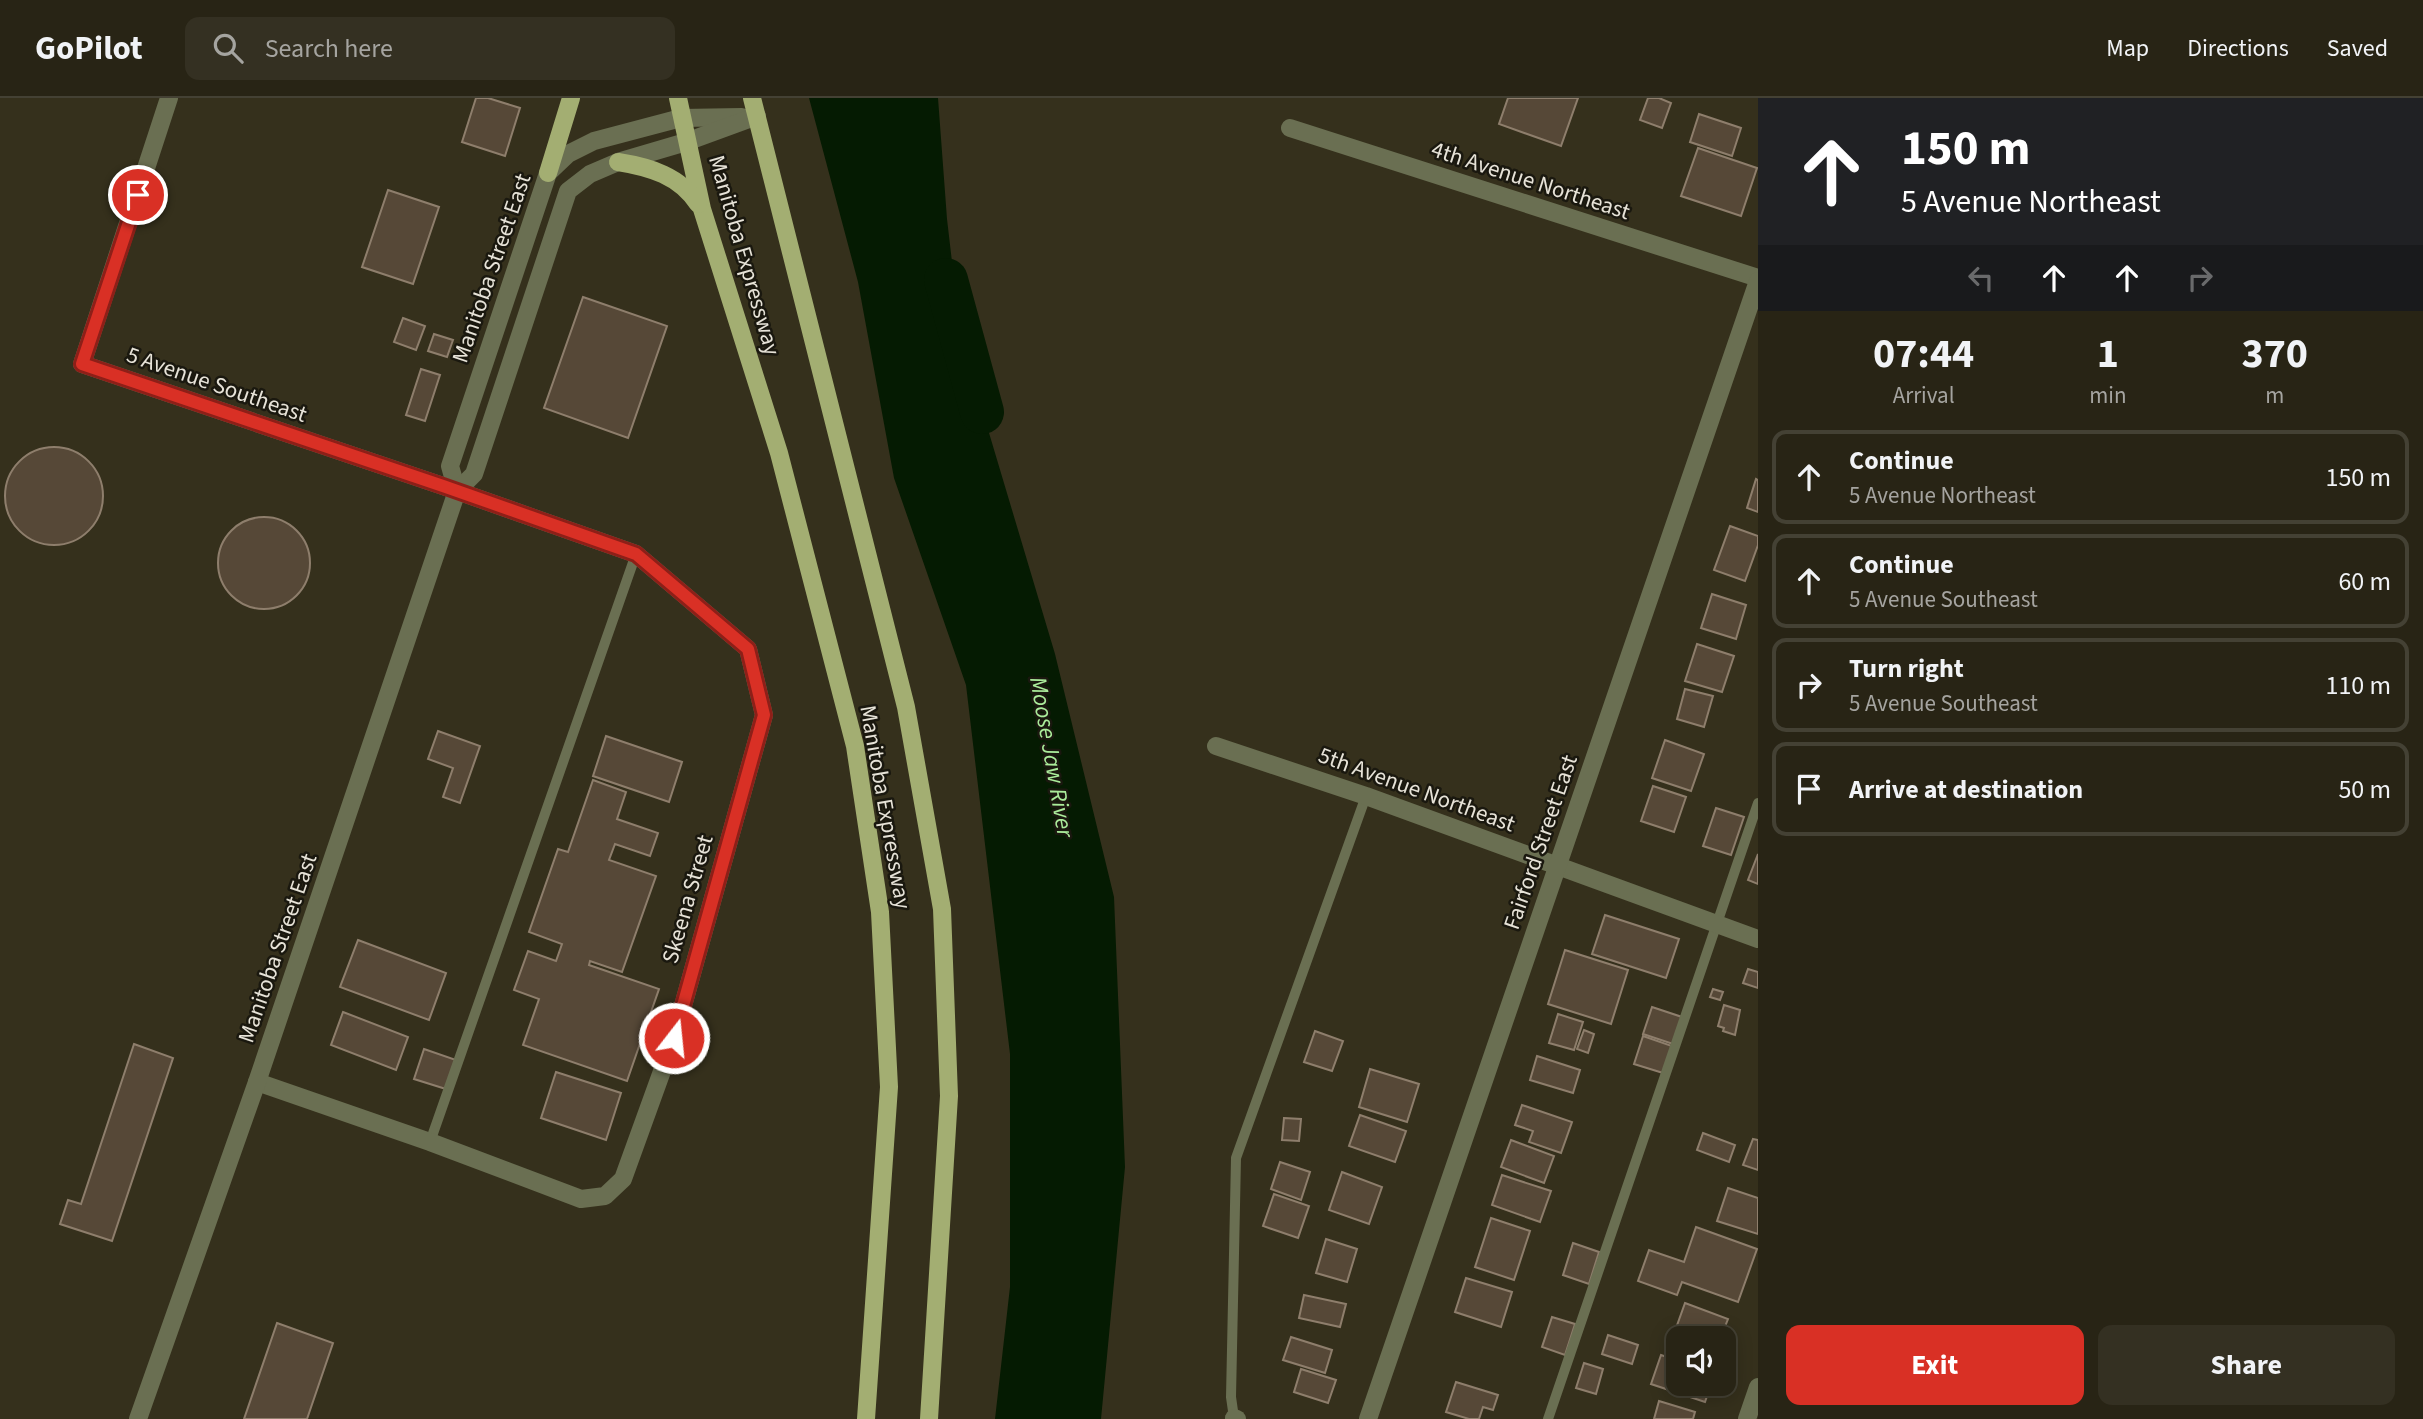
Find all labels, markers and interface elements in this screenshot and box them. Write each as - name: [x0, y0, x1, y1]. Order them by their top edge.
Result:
- search box: [185, 17, 675, 80]
- text: GoPilot: [35, 25, 143, 72]
- icon: search: [209, 29, 247, 67]
- text: Search here: [265, 30, 393, 67]
- text: Map: [2106, 31, 2149, 66]
- text: Directions: [2187, 31, 2289, 66]
- text: Saved: [2327, 31, 2388, 66]
- text: 150 m: [1901, 114, 2030, 184]
- icon: ahead: [1786, 126, 1877, 217]
- street label: 4th Avenue Northeast: [1427, 133, 1635, 228]
- street label: Manitoba Expressway: [700, 151, 789, 359]
- pin: [108, 165, 168, 225]
- street label: Manitoba Street East: [444, 169, 539, 367]
- icon: arrive: [119, 176, 157, 214]
- text: 5 Avenue Northeast: [1901, 179, 2161, 225]
- icon: left: [1962, 259, 2000, 297]
- icon: ahead: [2035, 259, 2073, 297]
- icon: ahead: [2108, 259, 2146, 297]
- icon: right: [2181, 259, 2219, 297]
- text: 07:44: [1873, 324, 1974, 384]
- text: 1: [2097, 324, 2119, 384]
- text: 370: [2241, 324, 2308, 384]
- street label: 5 Avenue Southeast: [122, 338, 312, 431]
- text: Arrival: [1893, 379, 1955, 412]
- text: min: [2089, 379, 2127, 412]
- text: m: [2265, 379, 2284, 412]
- text: Continue: [1849, 442, 1954, 479]
- icon: ahead: [1790, 458, 1828, 496]
- text: 150 m: [2325, 459, 2391, 496]
- text: 5 Avenue Northeast: [1849, 479, 2036, 512]
- text: Continue: [1849, 546, 1954, 583]
- icon: ahead: [1790, 562, 1828, 600]
- text: 60 m: [2338, 563, 2391, 600]
- text: 5 Avenue Southeast: [1849, 583, 2038, 616]
- text: Turn right: [1849, 650, 1964, 687]
- icon: right: [1790, 666, 1828, 704]
- text: 110 m: [2325, 667, 2391, 704]
- water label: Moose Jaw River: [1020, 674, 1083, 842]
- text: 5 Avenue Southeast: [1849, 687, 2038, 720]
- street label: Manitoba Expressway: [851, 703, 920, 912]
- street label: 5th Avenue Northeast: [1314, 739, 1520, 840]
- street label: Fairford Street East: [1495, 750, 1586, 934]
- icon: arrive: [1790, 770, 1828, 808]
- text: Arrive at destination: [1849, 771, 2083, 808]
- text: 50 m: [2338, 771, 2391, 808]
- street label: Skeena Street: [653, 831, 722, 967]
- street label: Manitoba Street East: [230, 849, 325, 1047]
- position arrow: [637, 1001, 711, 1075]
- button: Exit: [1786, 1325, 2084, 1405]
- button: Share: [2098, 1325, 2395, 1405]
- map controls: [1666, 1326, 1736, 1396]
- button: sound: [1666, 1326, 1736, 1396]

